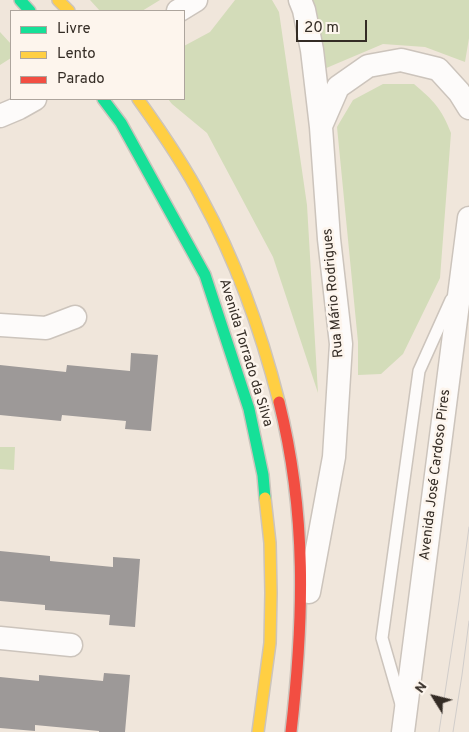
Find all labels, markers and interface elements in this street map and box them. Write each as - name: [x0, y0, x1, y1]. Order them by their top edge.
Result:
- legend: [10, 10, 185, 100]
- scale bar: [299, 10, 370, 42]
- text: 20 m: [304, 19, 339, 38]
- text: Livre: [57, 20, 91, 39]
- text: Lento: [57, 45, 96, 64]
- text: Parado: [57, 70, 105, 89]
- street label: Rua Mário Rodrigues: [320, 228, 348, 358]
- street label: Avenida Torrado da Silva: [215, 277, 275, 429]
- street label: Avenida José Cardoso Pires: [417, 388, 455, 562]
- north arrow: [409, 672, 459, 722]
- text: N: [412, 679, 431, 697]

